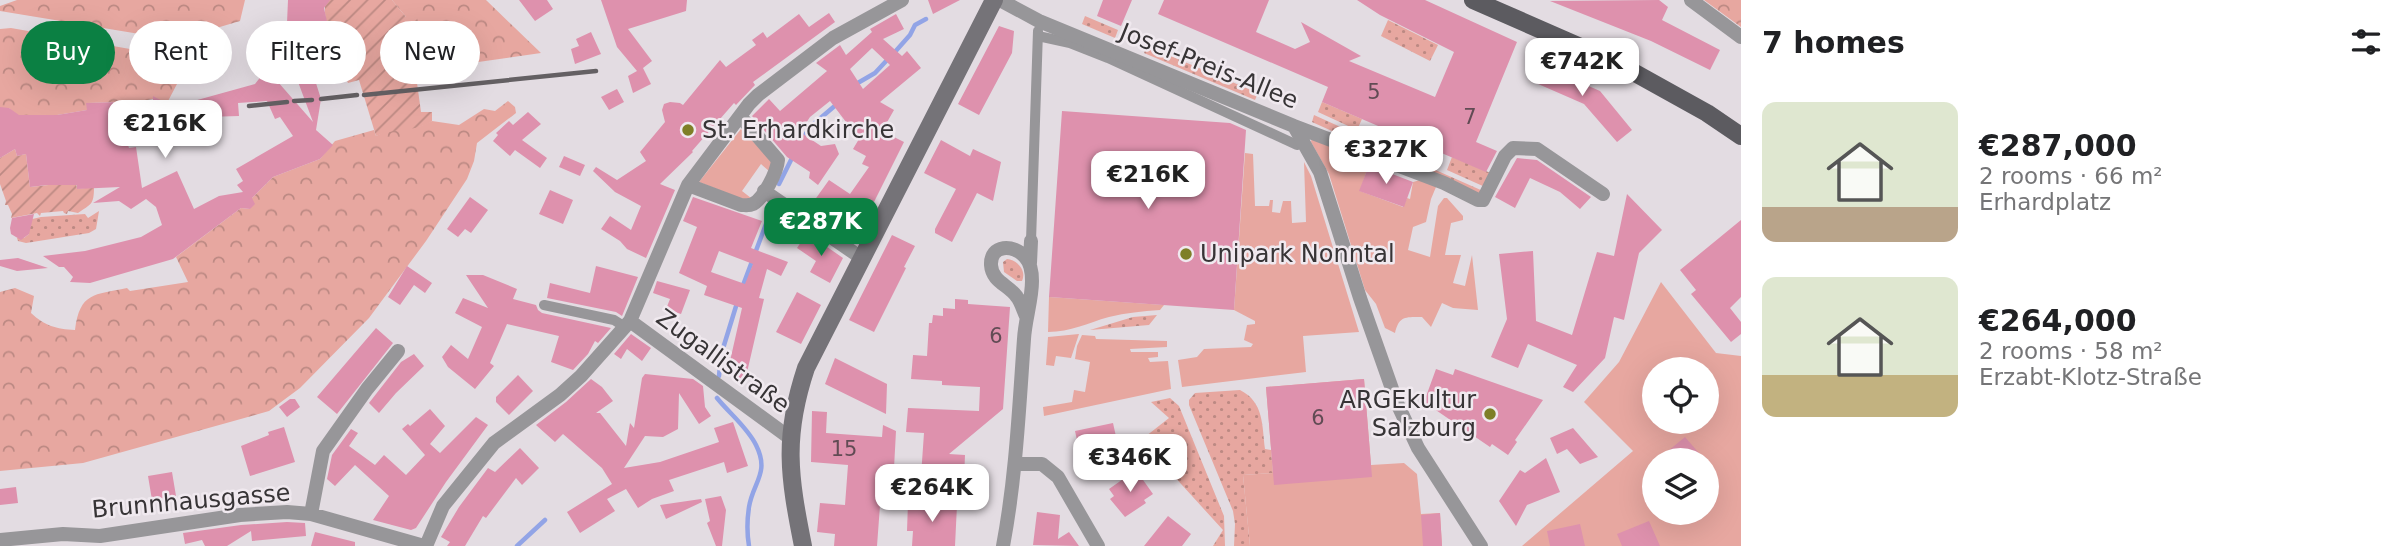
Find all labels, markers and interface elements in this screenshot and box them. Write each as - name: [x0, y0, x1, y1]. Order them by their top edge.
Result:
- street label: Josef-Preis-Allee: [1114, 17, 1302, 114]
- chip: Buy: [21, 21, 115, 84]
- chip: Rent: [129, 21, 232, 84]
- chip: Filters: [246, 21, 366, 84]
- chip: New: [380, 21, 480, 84]
- icon: filters: [2347, 23, 2385, 61]
- text: 7 homes: [1762, 25, 1905, 60]
- pin: €742K: [1533, 38, 1631, 98]
- text: €742K: [1541, 48, 1623, 74]
- house number: 5: [1367, 80, 1381, 104]
- pin: €216K: [116, 100, 214, 160]
- house number: 7: [1463, 105, 1477, 129]
- text: €216K: [124, 110, 206, 136]
- place label: St. Erhardkirche: [702, 116, 894, 144]
- marker: St. Erhardkirche: [680, 122, 696, 138]
- pin: €327K: [1337, 127, 1435, 186]
- text: €287,000: [1979, 128, 2137, 163]
- icon: home: [1818, 130, 1902, 214]
- text: €327K: [1345, 136, 1427, 162]
- pin: €216K: [1099, 152, 1197, 211]
- text: €216K: [1107, 161, 1189, 187]
- text: 2 rooms · 66 m²: [1979, 163, 2163, 189]
- text: Erhardplatz: [1979, 189, 2111, 215]
- pin: €287K: [772, 198, 870, 258]
- text: €287K: [780, 208, 862, 234]
- place label: Unipark Nonntal: [1200, 240, 1395, 268]
- marker: Unipark Nonntal: [1178, 246, 1194, 262]
- street label: Zugallistraße: [651, 303, 795, 419]
- text: €264,000: [1979, 303, 2137, 338]
- icon: home: [1818, 305, 1902, 389]
- house number: 6: [989, 324, 1003, 348]
- text: 2 rooms · 58 m²: [1979, 338, 2163, 364]
- map controls: [1642, 357, 1719, 525]
- button: locate: [1642, 357, 1719, 434]
- text: Erzabt-Klotz-Straße: [1979, 364, 2202, 390]
- place label: ARGEkultur Salzburg: [1340, 386, 1476, 442]
- house number: 6: [1311, 406, 1325, 430]
- marker: ARGEkultur Salzburg: [1482, 406, 1498, 422]
- pin: €346K: [1081, 434, 1179, 494]
- house number: 15: [831, 437, 857, 461]
- text: €346K: [1089, 444, 1171, 470]
- button: layers: [1642, 448, 1719, 525]
- pin: €264K: [883, 464, 981, 524]
- text: €264K: [891, 474, 973, 500]
- street label: Brunnhausgasse: [91, 478, 291, 524]

